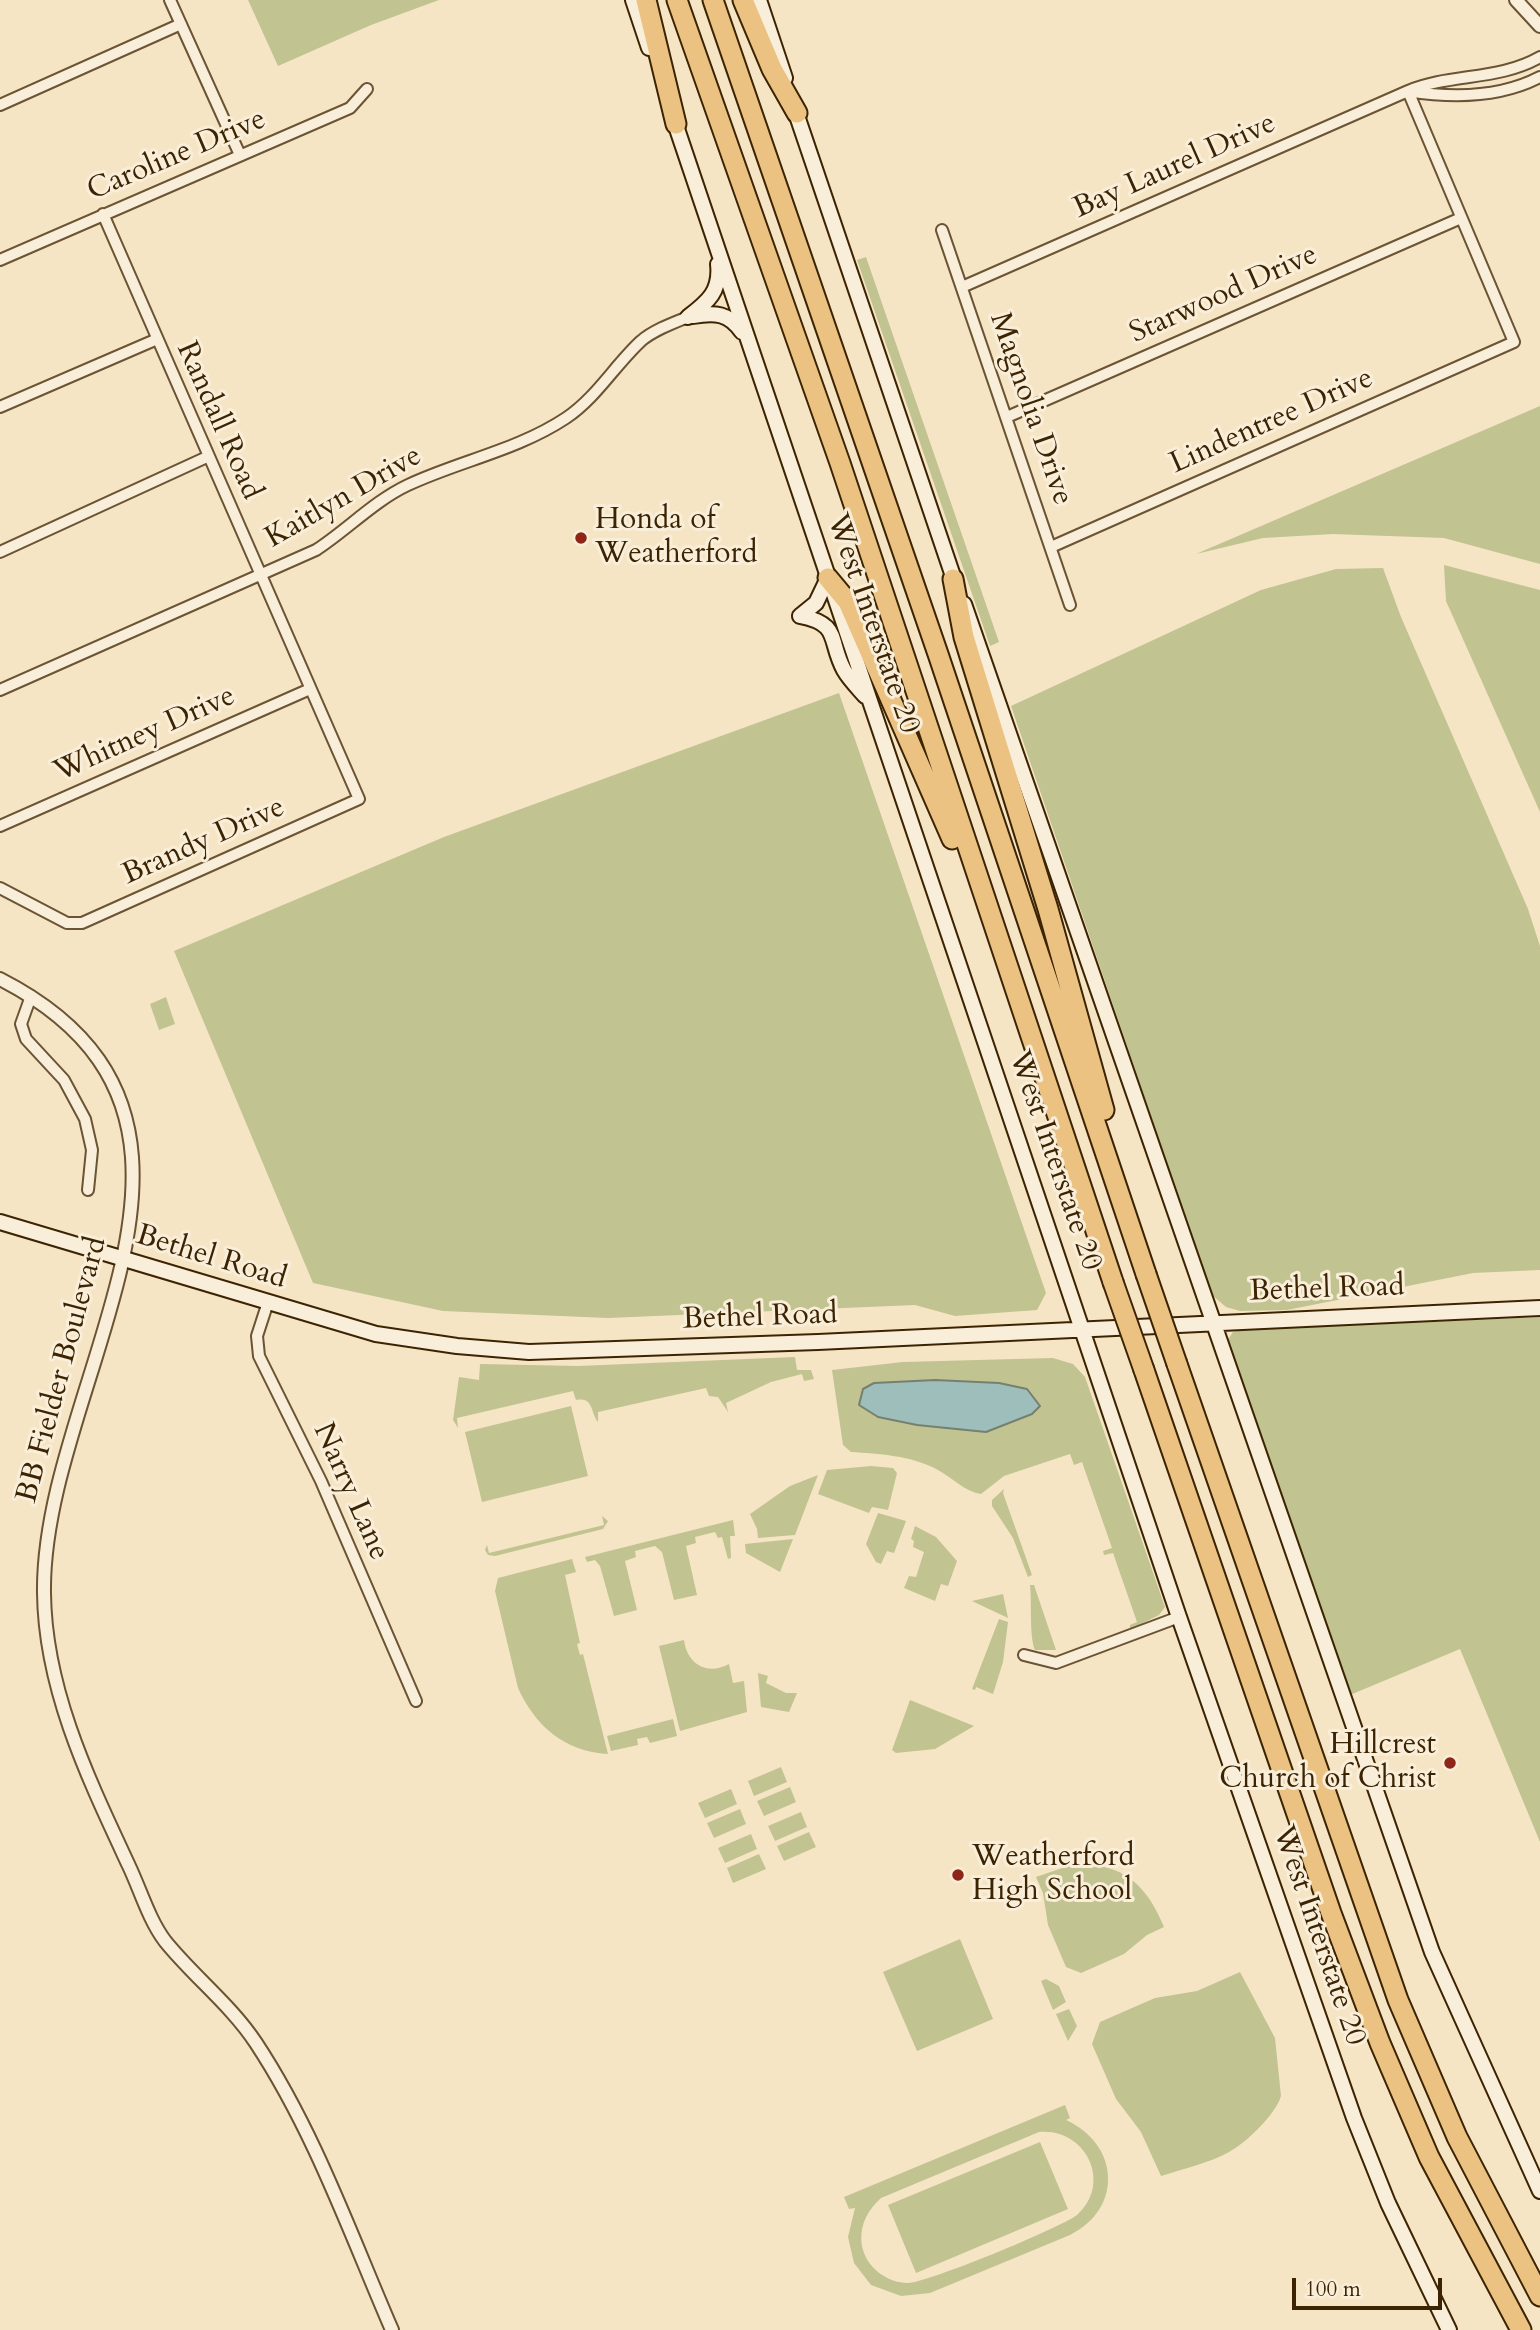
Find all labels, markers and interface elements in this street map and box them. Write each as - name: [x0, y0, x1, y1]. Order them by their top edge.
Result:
- street label: Caroline Drive: [82, 102, 272, 210]
- street label: Bay Laurel Drive: [1068, 106, 1282, 228]
- street label: Starwood Drive: [1125, 238, 1323, 352]
- street label: Magnolia Drive: [980, 308, 1080, 510]
- street label: Randall Road: [167, 336, 269, 506]
- street label: Lindentree Drive: [1165, 361, 1379, 483]
- street label: Kaitlyn Drive: [260, 439, 428, 557]
- place label: Honda of Weatherford: [595, 503, 757, 574]
- street label: West Interstate 20: [818, 509, 926, 739]
- marker: Honda of Weatherford: [573, 530, 589, 546]
- street label: Whitney Drive: [49, 679, 241, 791]
- street label: Brandy Drive: [117, 790, 291, 894]
- street label: West Interstate 20: [1000, 1046, 1108, 1276]
- street label: Bethel Road: [132, 1218, 290, 1298]
- street label: BB Fielder Boulevard: [10, 1233, 116, 1507]
- street label: Bethel Road: [1249, 1269, 1405, 1311]
- street label: Bethel Road: [682, 1297, 838, 1339]
- street label: Narry Lane: [304, 1418, 396, 1566]
- place label: Hillcrest Church of Christ: [1219, 1728, 1436, 1798]
- marker: Hillcrest Church of Christ: [1442, 1755, 1458, 1771]
- street label: West Interstate 20: [1264, 1821, 1372, 2051]
- place label: Weatherford High School: [972, 1840, 1134, 1910]
- marker: Weatherford High School: [950, 1867, 966, 1883]
- scale bar: [1295, 2264, 1446, 2308]
- text: 100 m: [1305, 2275, 1361, 2304]

